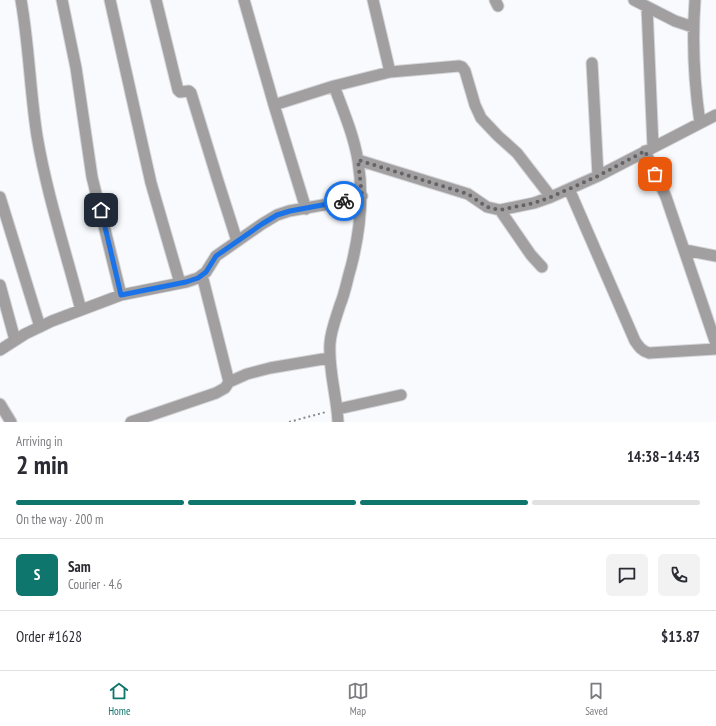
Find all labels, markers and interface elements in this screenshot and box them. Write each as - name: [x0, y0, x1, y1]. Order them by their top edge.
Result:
- pin: [638, 157, 672, 191]
- icon: bag: [644, 163, 666, 185]
- courier: [324, 181, 364, 221]
- icon: bike: [333, 190, 355, 212]
- pin: [84, 193, 118, 227]
- icon: home: [90, 199, 112, 221]
- text: Arriving in: [16, 433, 63, 450]
- text: 14:38–14:43: [627, 447, 700, 466]
- text: 2 min: [16, 448, 69, 481]
- text: On the way · 200 m: [16, 511, 103, 528]
- button: chat: [606, 554, 648, 596]
- button: phone: [658, 554, 700, 596]
- text: Sam: [68, 557, 91, 576]
- text: S: [34, 565, 40, 584]
- text: Courier · 4.6: [68, 576, 122, 593]
- text: Order #1628: [16, 627, 82, 646]
- text: $13.87: [661, 627, 700, 646]
- tab: Home: [108, 680, 131, 718]
- tab: Map: [347, 680, 369, 718]
- tab: Saved: [585, 680, 608, 718]

